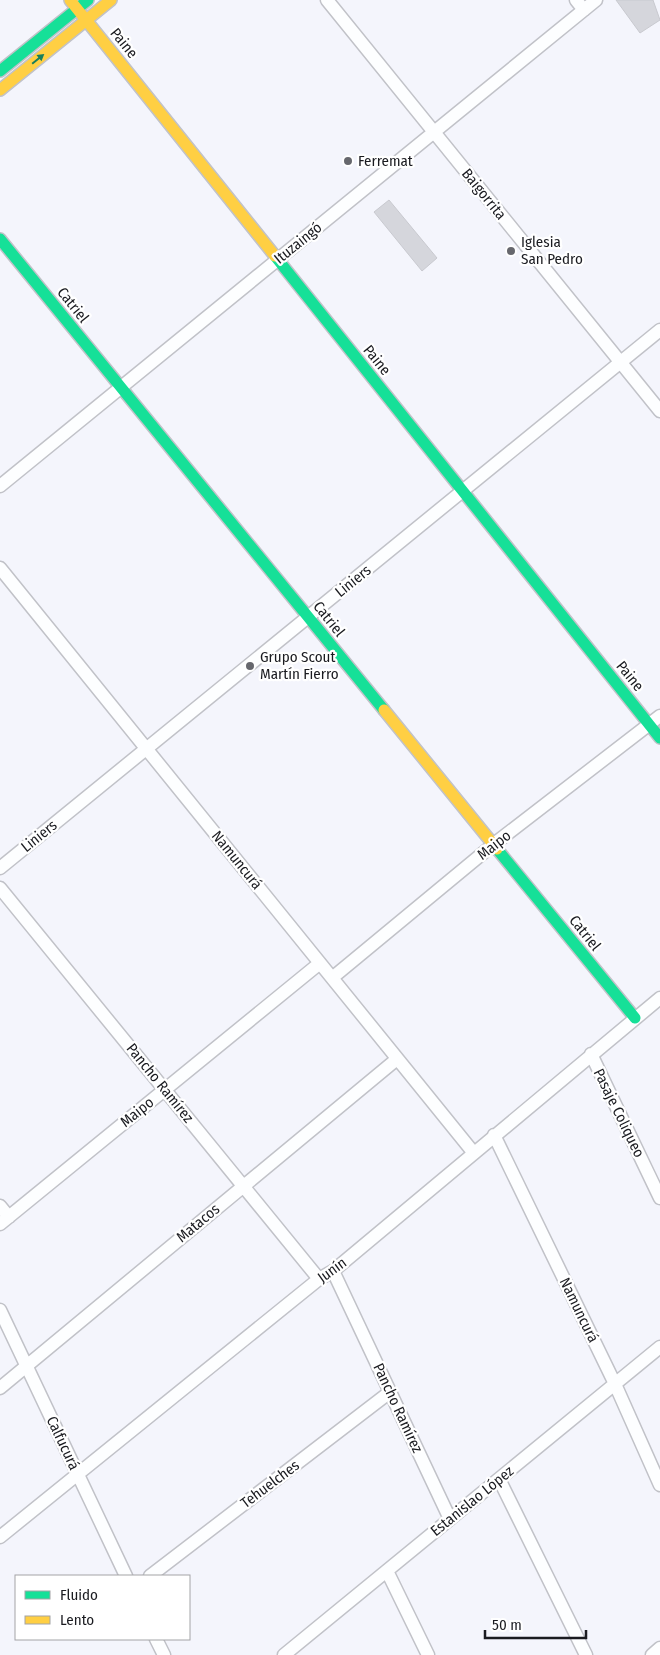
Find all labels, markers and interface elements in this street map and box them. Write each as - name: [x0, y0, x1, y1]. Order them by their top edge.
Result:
- street label: Paine: [106, 24, 142, 62]
- one-way arrow: [31, 54, 44, 65]
- place label: Ferremat: [358, 152, 413, 170]
- marker: Ferremat: [342, 155, 354, 167]
- street label: Baigorrita: [458, 165, 510, 223]
- street label: Ituzaingó: [271, 218, 326, 268]
- place label: Iglesia San Pedro: [521, 233, 583, 268]
- marker: Iglesia San Pedro: [505, 245, 517, 257]
- street label: Catriel: [53, 284, 93, 326]
- street label: Paine: [359, 341, 395, 379]
- street label: Liniers: [331, 561, 375, 601]
- street label: Catriel: [309, 598, 349, 640]
- place label: Grupo Scout Martín Fierro: [260, 648, 339, 683]
- street label: Paine: [612, 657, 648, 695]
- marker: Grupo Scout Martín Fierro: [244, 660, 256, 672]
- street label: Liniers: [17, 816, 61, 856]
- street label: Maipo: [474, 826, 514, 864]
- street label: Namuncurá: [208, 827, 266, 893]
- street label: Catriel: [565, 912, 605, 954]
- street label: Pancho Ramírez: [123, 1040, 197, 1126]
- street label: Pasaje Coliqueo: [590, 1066, 648, 1160]
- street label: Maipo: [117, 1093, 157, 1131]
- street label: Matacos: [173, 1200, 223, 1246]
- street label: Junín: [314, 1253, 350, 1287]
- street label: Namuncurá: [556, 1275, 602, 1345]
- street label: Pancho Ramírez: [369, 1360, 427, 1456]
- street label: Calfucurá: [43, 1413, 83, 1473]
- street label: Tehuelches: [237, 1456, 303, 1512]
- street label: Estanislao López: [427, 1462, 517, 1540]
- legend: [15, 1575, 190, 1640]
- text: Fluido: [60, 1586, 98, 1604]
- scale bar: [485, 1608, 586, 1640]
- text: Lento: [60, 1611, 94, 1629]
- text: 50 m: [492, 1616, 522, 1634]

